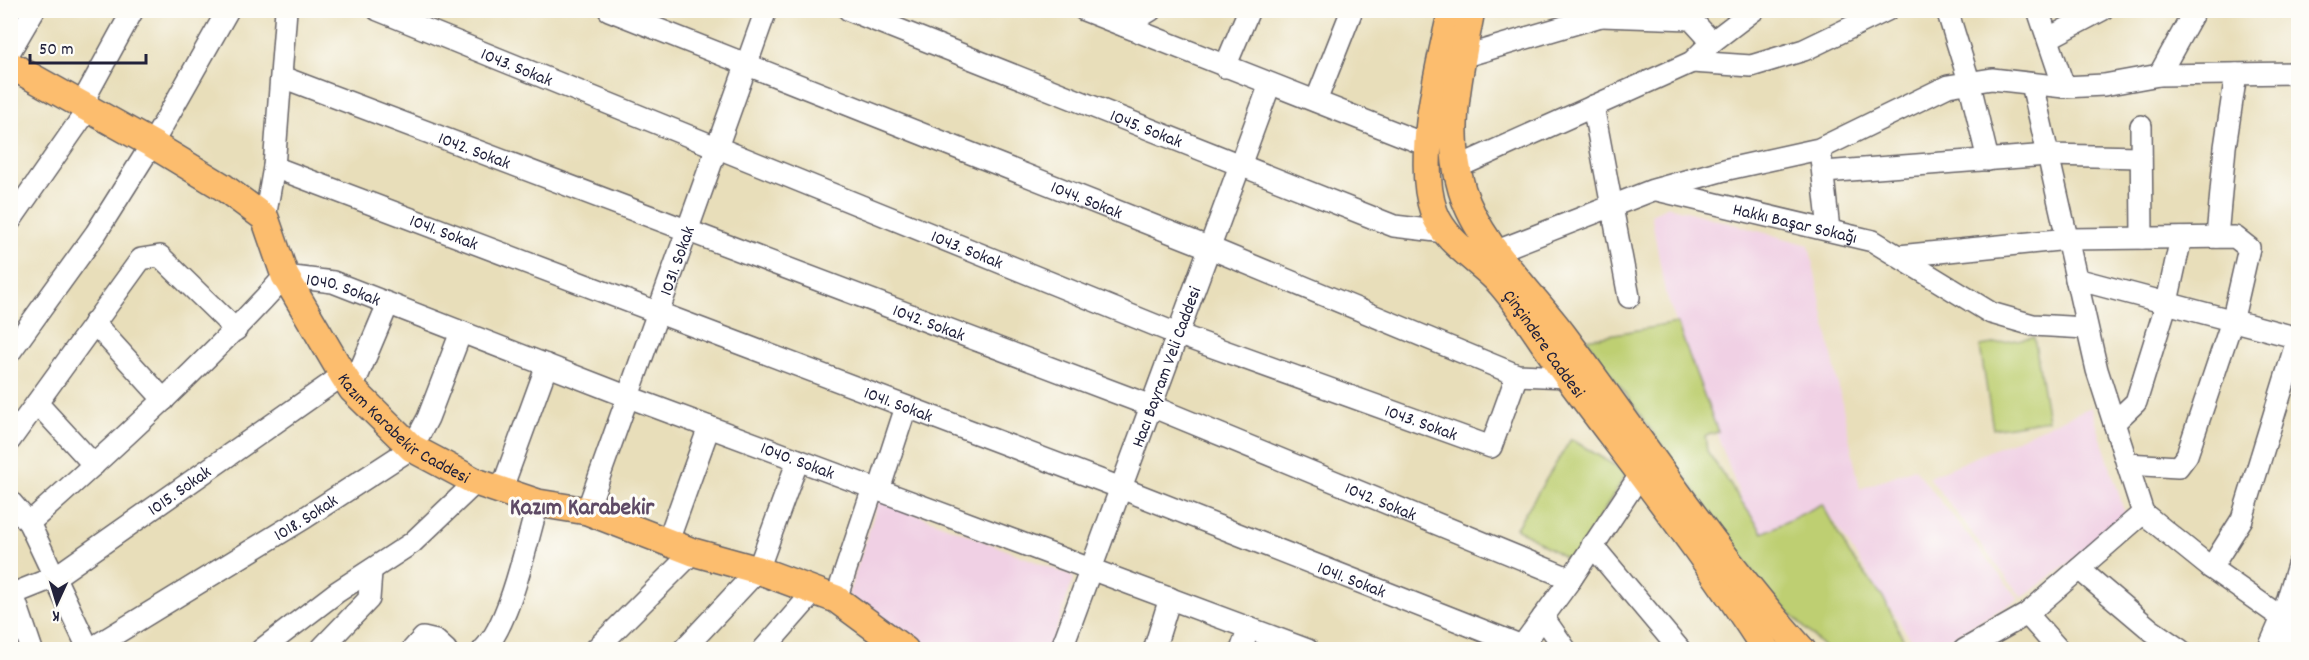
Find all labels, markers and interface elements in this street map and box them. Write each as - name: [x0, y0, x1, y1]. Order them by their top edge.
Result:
- scale bar: [30, 27, 146, 65]
- text: 50 m: [39, 38, 74, 63]
- street label: 1043. Sokak: [476, 43, 556, 94]
- street label: 1045. Sokak: [1106, 105, 1185, 156]
- street label: 1042. Sokak: [434, 127, 513, 177]
- street label: 1044. Sokak: [1046, 176, 1125, 227]
- street label: Hakkı Başar Sokağı: [1730, 198, 1859, 252]
- street label: 1041. Sokak: [405, 209, 481, 258]
- street label: 1031. Sokak: [655, 223, 703, 299]
- street label: 1043. Sokak: [927, 226, 1006, 277]
- street label: 1040. Sokak: [304, 269, 384, 314]
- street label: Hacı Bayram Veli Caddesi: [1127, 284, 1209, 451]
- street label: Çinçindere Caddesi: [1496, 285, 1589, 404]
- street label: 1042. Sokak: [889, 299, 968, 349]
- street label: Kazım Karabekir Caddesi: [330, 369, 473, 491]
- street label: 1041. Sokak: [860, 382, 936, 430]
- street label: 1043. Sokak: [1381, 400, 1460, 449]
- street label: 1040. Sokak: [756, 437, 838, 488]
- street label: 1015. Sokak: [144, 461, 217, 523]
- street label: 1042. Sokak: [1340, 477, 1420, 529]
- street label: 1018. Sokak: [270, 489, 344, 549]
- district label: Kazım Karabekir: [510, 492, 655, 526]
- street label: 1041. Sokak: [1313, 557, 1389, 606]
- north arrow: [27, 573, 87, 633]
- text: K: [51, 604, 61, 627]

